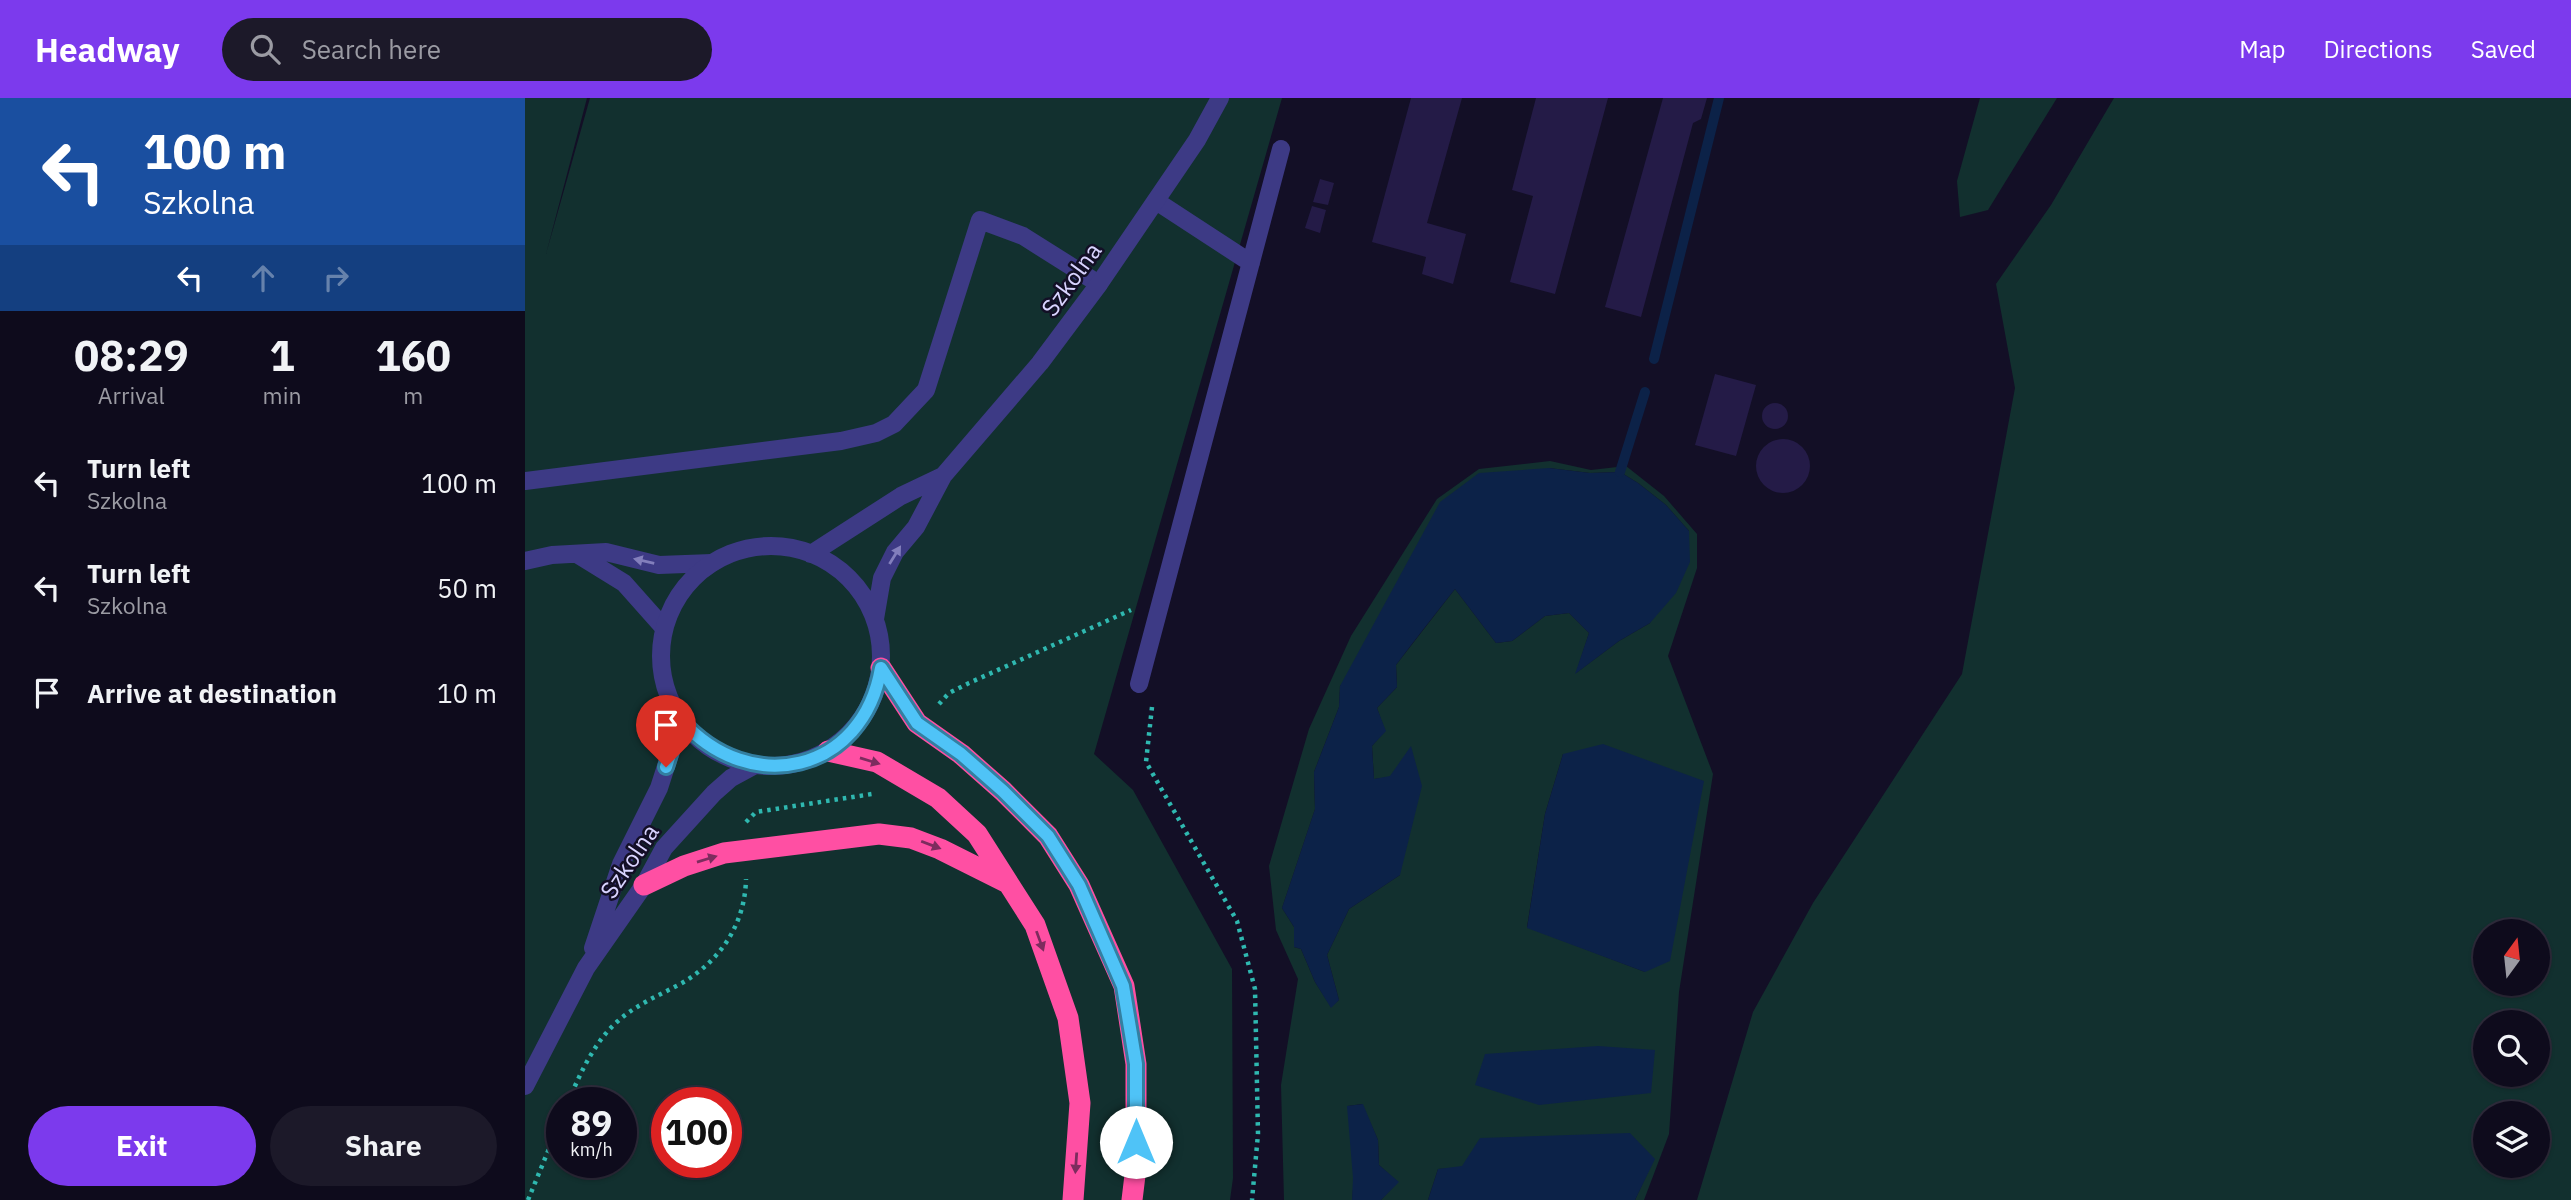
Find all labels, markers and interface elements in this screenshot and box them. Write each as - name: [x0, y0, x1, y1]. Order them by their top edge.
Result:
- search box: [222, 18, 712, 81]
- text: Headway: [35, 28, 180, 71]
- icon: search: [246, 30, 284, 68]
- text: Search here: [302, 32, 441, 66]
- text: Map: [2239, 33, 2285, 65]
- text: Directions: [2323, 33, 2433, 65]
- text: Saved: [2471, 33, 2536, 65]
- text: 100 m: [143, 119, 287, 182]
- icon: left: [28, 126, 119, 217]
- text: Szkolna: [143, 181, 255, 223]
- street label: Szkolna: [1033, 236, 1109, 322]
- icon: left: [171, 259, 209, 297]
- icon: ahead: [244, 259, 282, 297]
- icon: right: [317, 259, 355, 297]
- text: 08:29: [74, 328, 189, 383]
- text: 1: [269, 328, 295, 383]
- text: 160: [375, 328, 451, 383]
- text: Arrival: [98, 380, 165, 410]
- text: min: [263, 380, 301, 410]
- text: m: [403, 380, 423, 410]
- text: Turn left: [87, 451, 190, 485]
- icon: left: [28, 464, 66, 502]
- text: 100 m: [421, 466, 497, 500]
- text: Szkolna: [87, 485, 167, 515]
- one-way arrow: [888, 545, 901, 565]
- text: Turn left: [87, 556, 190, 590]
- one-way arrow: [633, 556, 655, 567]
- icon: left: [28, 569, 66, 607]
- text: 50 m: [437, 571, 497, 605]
- text: Szkolna: [87, 590, 167, 620]
- icon: arrive: [28, 674, 66, 712]
- text: Arrive at destination: [87, 676, 337, 710]
- text: 10 m: [437, 676, 497, 710]
- pin: [636, 695, 696, 767]
- icon: arrive: [647, 706, 685, 744]
- one-way arrow: [860, 756, 881, 766]
- street label: Szkolna: [592, 817, 666, 905]
- one-way arrow: [920, 840, 941, 851]
- one-way arrow: [697, 853, 718, 863]
- north arrow: [2473, 919, 2550, 996]
- map controls: [2473, 919, 2550, 1178]
- one-way arrow: [1035, 930, 1046, 951]
- button: search: [2473, 1010, 2550, 1087]
- speed limit sign: 100: [651, 1087, 742, 1178]
- text: 89: [570, 1100, 613, 1146]
- button: layers: [2473, 1101, 2550, 1178]
- position arrow: [1099, 1105, 1173, 1179]
- button: Exit: [28, 1106, 256, 1186]
- button: Share: [270, 1106, 497, 1186]
- text: km/h: [570, 1138, 613, 1161]
- one-way arrow: [1070, 1152, 1081, 1174]

